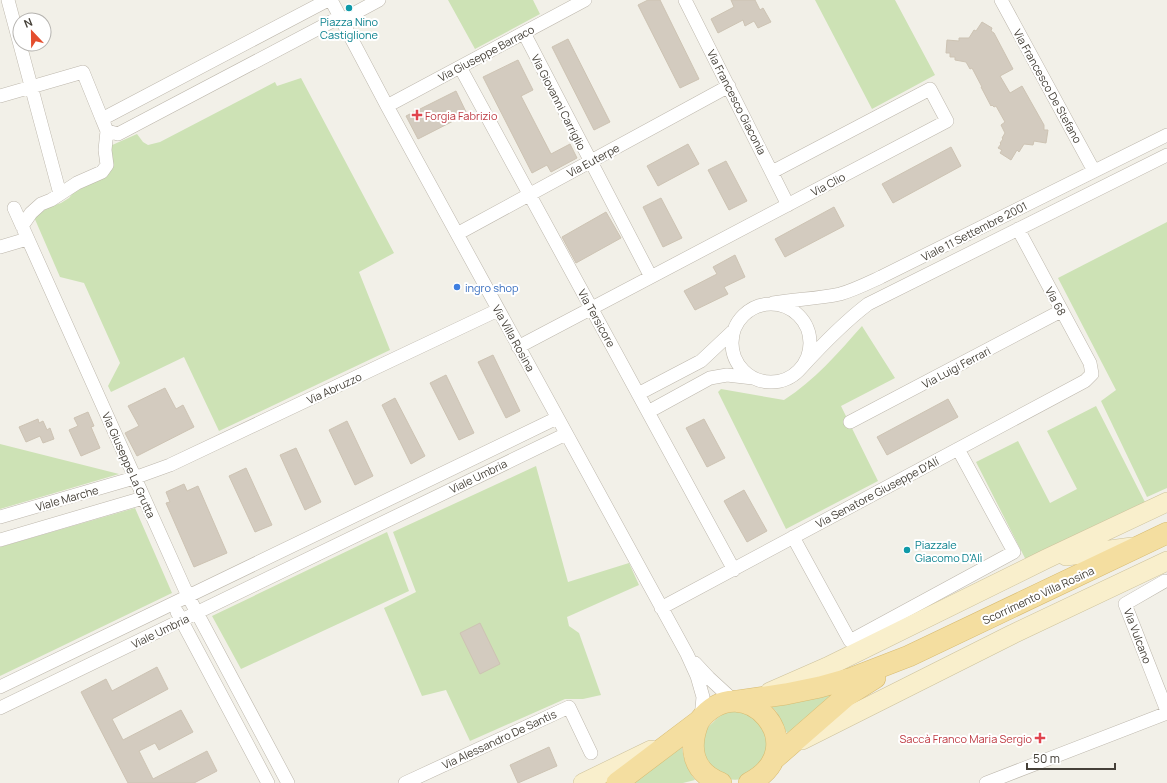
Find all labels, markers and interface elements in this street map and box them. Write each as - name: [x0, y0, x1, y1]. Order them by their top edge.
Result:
- marker: Piazza Nino Castiglione: [344, 3, 354, 13]
- north arrow: [12, 12, 52, 52]
- text: N: [22, 14, 35, 31]
- place label: Piazza Nino Castiglione: [320, 14, 379, 42]
- street label: Via Giuseppe Barraco: [435, 21, 537, 85]
- street label: Via Francesco De Stefano: [1010, 26, 1086, 146]
- street label: Via Francesco Giaconia: [704, 47, 770, 157]
- street label: Via Giovanni Carriglio: [528, 51, 590, 153]
- place label: Forgia Fabrizio: [425, 108, 498, 123]
- marker: Forgia Fabrizio: [412, 110, 422, 120]
- street label: Via Euterpe: [564, 140, 622, 180]
- street label: Via Clio: [808, 169, 848, 199]
- street label: Viale 11 Settembre 2001: [918, 198, 1030, 264]
- place label: ingro shop: [465, 280, 519, 295]
- marker: ingro shop: [452, 282, 462, 292]
- street label: Via 68: [1042, 284, 1070, 318]
- street label: Via Tersicore: [575, 286, 619, 350]
- street label: Via Villa Rosina: [489, 302, 539, 374]
- street label: Via Luigi Ferrari: [919, 343, 993, 391]
- street label: Via Abruzzo: [304, 369, 364, 407]
- street label: Via Giuseppe La Grutta: [99, 410, 159, 520]
- street label: Via Senatore Giuseppe D'Alí: [813, 453, 941, 531]
- street label: Viale Umbria: [447, 456, 509, 496]
- street label: Viale Marche: [34, 482, 101, 514]
- place label: Piazzale Giacomo D'Alì: [915, 537, 982, 565]
- marker: Piazzale Giacomo D'Alì: [902, 545, 912, 555]
- street label: Scorrimento Villa Rosina: [980, 563, 1096, 627]
- street label: Via Vulcano: [1121, 606, 1156, 666]
- street label: Viale Umbria: [129, 611, 191, 651]
- street label: Via Alessandro De Santis: [439, 706, 559, 772]
- place label: Saccà Franco Maria Sergio: [900, 731, 1032, 746]
- marker: Saccà Franco Maria Sergio: [1035, 733, 1045, 743]
- scale bar: [1027, 745, 1115, 771]
- text: 50 m: [1033, 750, 1060, 767]

